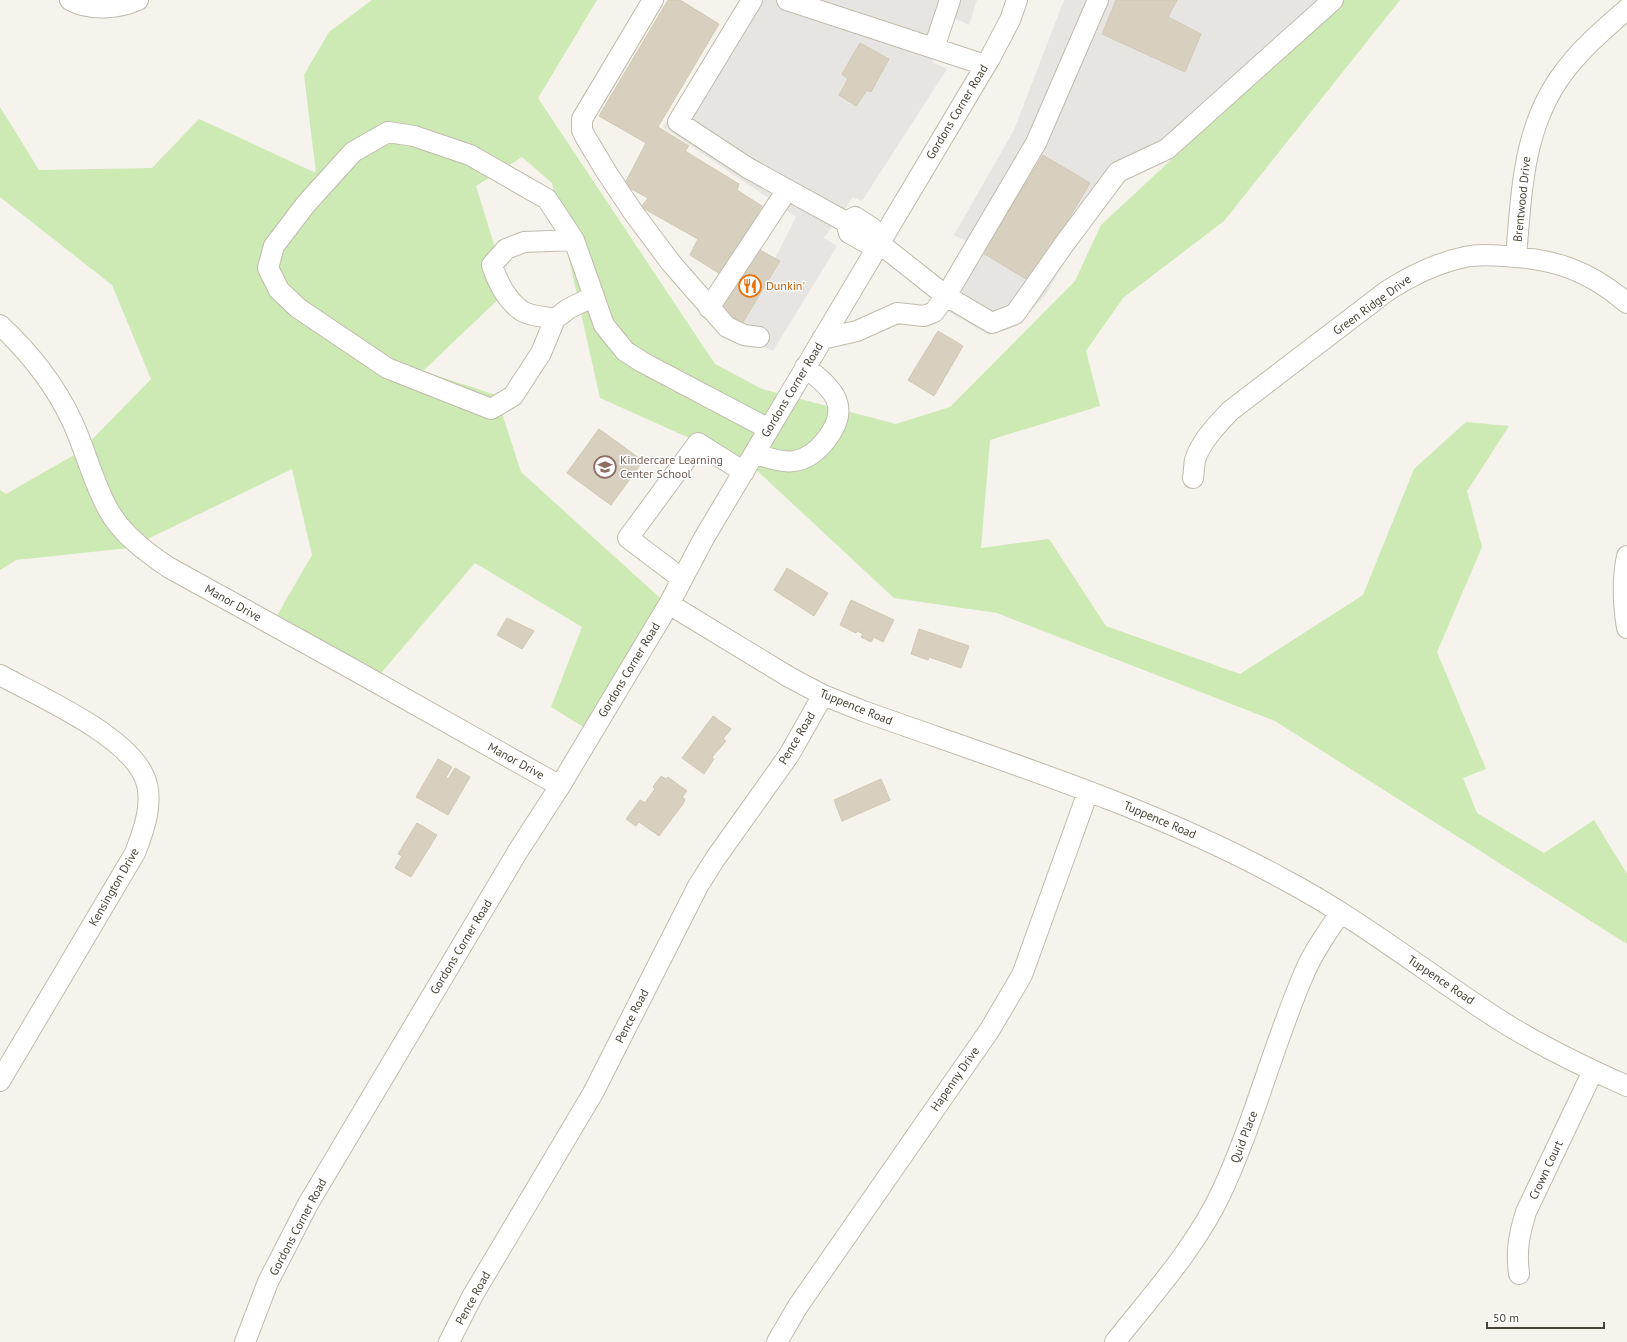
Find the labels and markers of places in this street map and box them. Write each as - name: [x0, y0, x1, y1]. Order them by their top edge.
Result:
- restaurant icon: Dunkin': [737, 273, 763, 299]
- place label: Dunkin': [766, 278, 805, 293]
- place label: Kindercare Learning Center School: [620, 452, 723, 481]
- school or university icon: Kindercare Learning Center School: [592, 454, 618, 480]

